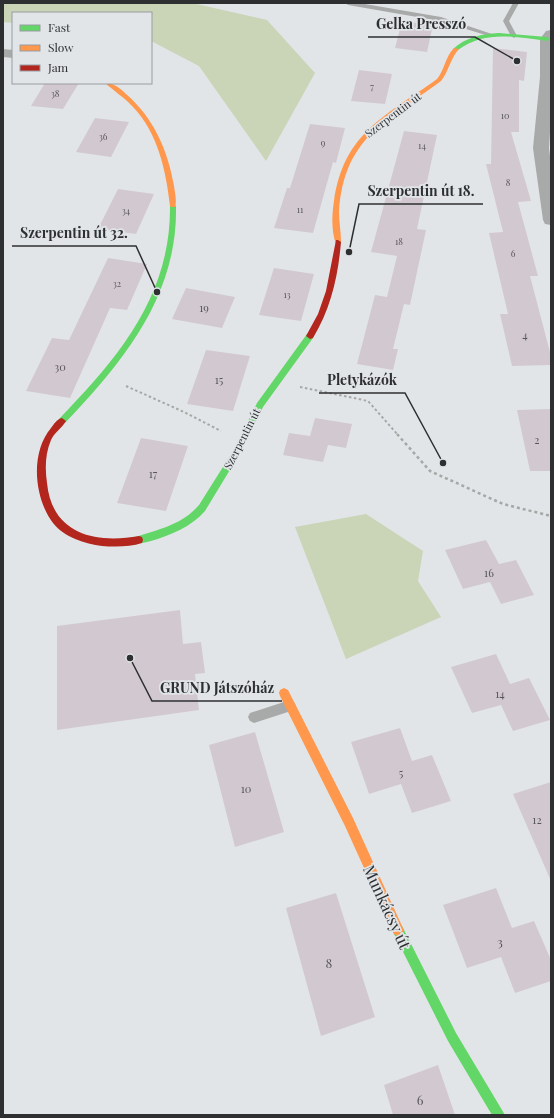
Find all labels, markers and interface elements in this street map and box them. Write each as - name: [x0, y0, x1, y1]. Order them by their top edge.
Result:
- callout: Gelka Presszó: [368, 11, 475, 37]
- legend: [12, 12, 152, 84]
- text: Gelka Presszó: [376, 14, 466, 33]
- text: Fast: [48, 19, 71, 35]
- text: Slow: [48, 39, 74, 55]
- text: Jam: [47, 59, 69, 75]
- house number: 7: [370, 80, 374, 92]
- house number: 38: [51, 87, 60, 99]
- street label: Szerpentin út: [361, 88, 424, 141]
- house number: 10: [501, 109, 509, 121]
- house number: 36: [99, 130, 108, 142]
- house number: 9: [321, 136, 326, 148]
- house number: 14: [418, 139, 426, 151]
- house number: 8: [506, 176, 511, 188]
- callout: Szerpentin út 18.: [359, 178, 483, 204]
- text: Szerpentin út 18.: [368, 181, 475, 200]
- house number: 11: [297, 203, 304, 215]
- house number: 34: [122, 204, 131, 216]
- callout: Szerpentin út 32.: [12, 220, 136, 246]
- text: Szerpentin út 32.: [20, 223, 128, 242]
- house number: 18: [395, 235, 403, 247]
- house number: 6: [511, 247, 516, 259]
- house number: 32: [113, 277, 121, 289]
- house number: 13: [283, 288, 291, 300]
- house number: 19: [199, 300, 209, 315]
- house number: 4: [522, 327, 528, 342]
- house number: 30: [54, 359, 66, 374]
- callout: Pletykázók: [319, 367, 405, 393]
- text: Pletykázók: [327, 370, 398, 389]
- house number: 15: [215, 372, 224, 387]
- street label: Szerpentin út: [220, 405, 263, 472]
- house number: 2: [534, 432, 540, 447]
- house number: 17: [149, 466, 158, 481]
- house number: 16: [484, 565, 494, 580]
- callout: GRUND Játszóház: [152, 675, 282, 701]
- text: GRUND Játszóház: [160, 678, 274, 697]
- house number: 14: [495, 686, 505, 701]
- house number: 5: [399, 765, 404, 780]
- house number: 10: [241, 781, 252, 796]
- house number: 12: [532, 812, 542, 827]
- street label: Munkácsy út: [359, 861, 416, 953]
- house number: 3: [497, 933, 503, 950]
- house number: 8: [326, 954, 333, 971]
- house number: 6: [417, 1091, 424, 1108]

